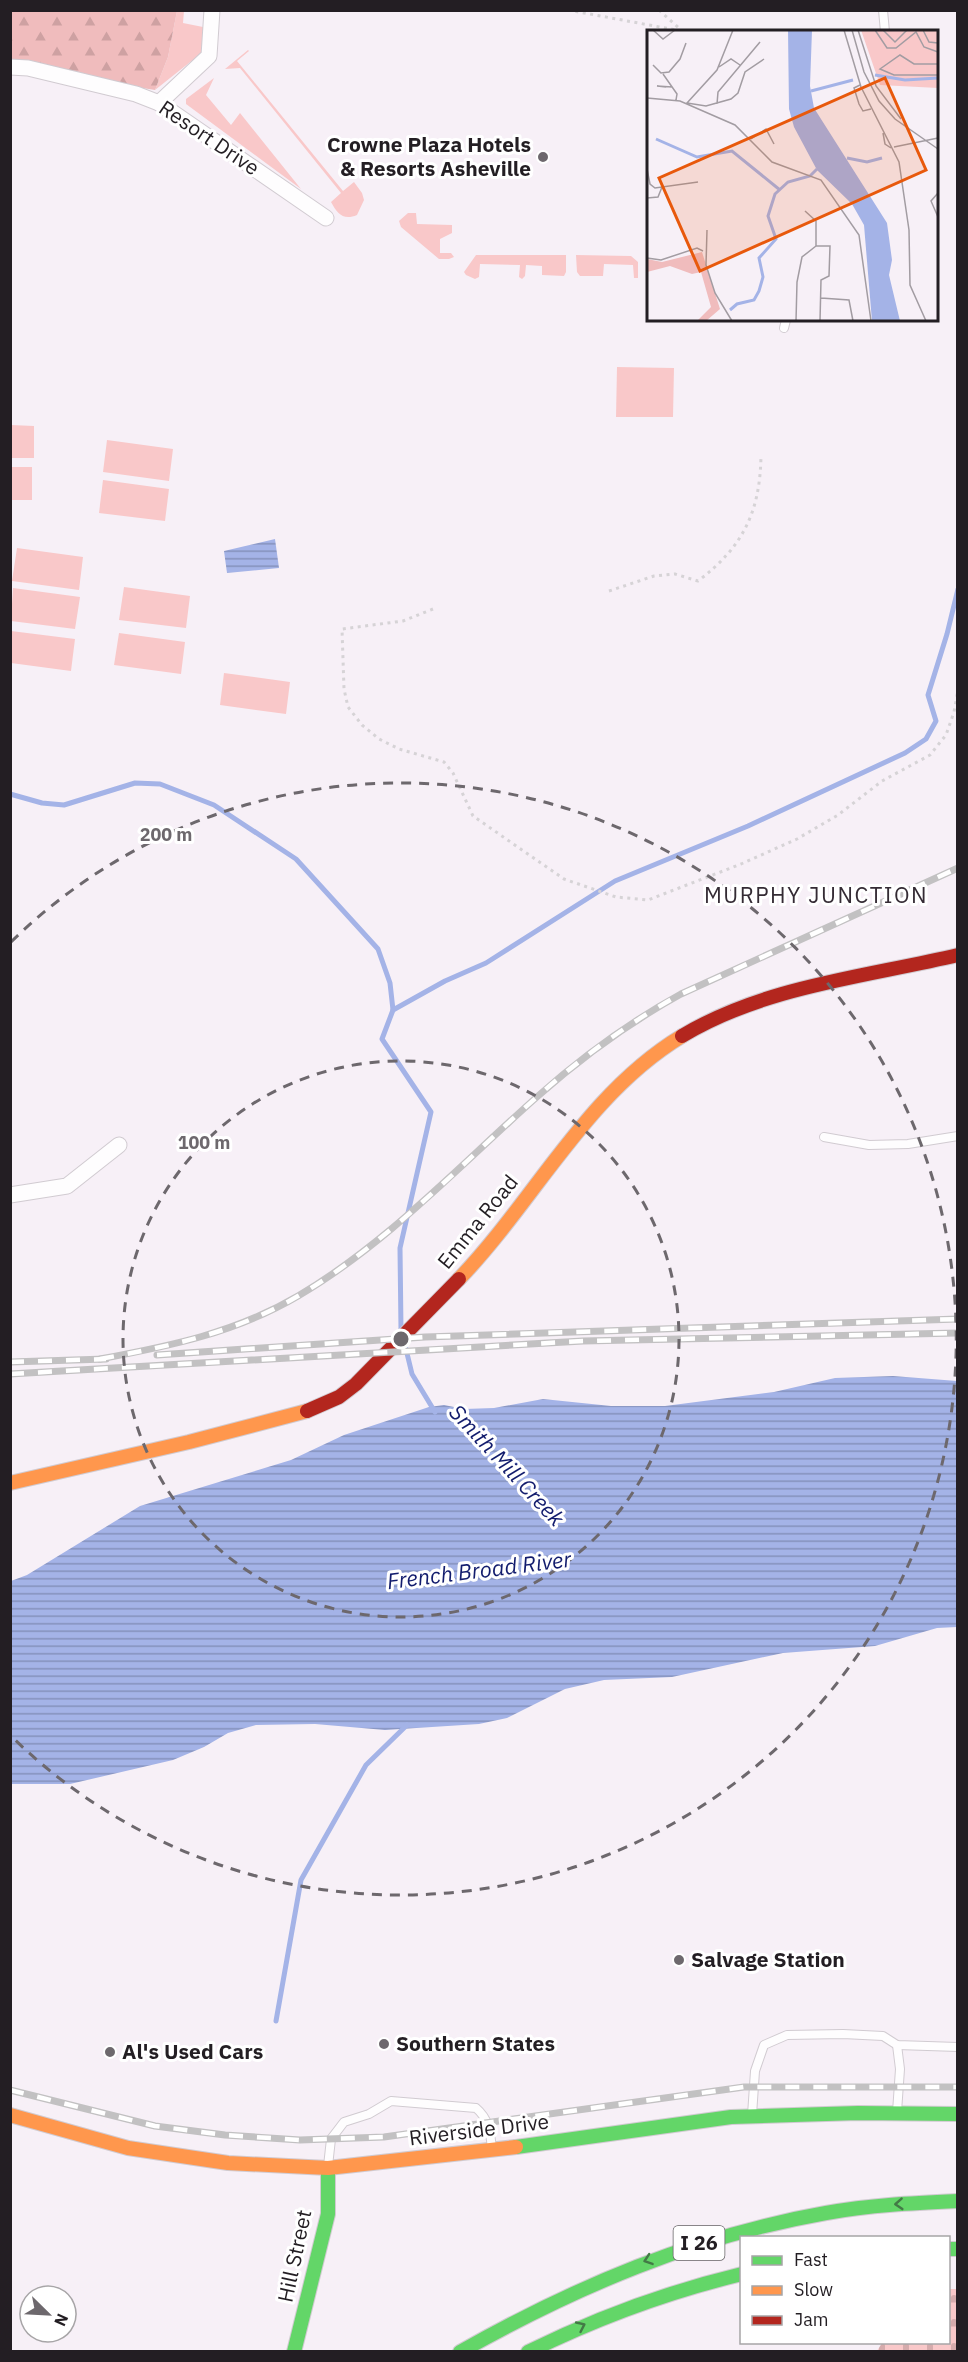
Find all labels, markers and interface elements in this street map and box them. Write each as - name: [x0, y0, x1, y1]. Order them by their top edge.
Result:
- inset map: [647, 30, 938, 321]
- street label: Resort Drive: [154, 93, 265, 181]
- place label: Crowne Plaza Hotels & Resorts Asheville: [327, 130, 531, 182]
- marker: Crowne Plaza Hotels & Resorts Asheville: [536, 150, 550, 164]
- text: 200 m: [140, 823, 192, 846]
- district label: MURPHY JUNCTION: [704, 880, 928, 909]
- text: 100 m: [178, 1131, 230, 1154]
- street label: Emma Road: [431, 1169, 524, 1274]
- centre of rings: [391, 1329, 411, 1349]
- water label: Smith Mill Creek: [443, 1398, 572, 1532]
- water label: French Broad River: [385, 1544, 574, 1595]
- place label: Salvage Station: [691, 1945, 845, 1973]
- marker: Salvage Station: [672, 1953, 686, 1967]
- place label: Southern States: [396, 2029, 555, 2057]
- place label: Al's Used Cars: [122, 2037, 263, 2065]
- marker: Southern States: [377, 2037, 391, 2051]
- marker: Al's Used Cars: [103, 2045, 117, 2059]
- street label: Riverside Drive: [407, 2107, 551, 2151]
- one-way arrow: [895, 2197, 904, 2210]
- street label: Hill Street: [271, 2207, 317, 2305]
- road number: I 26: [674, 2226, 724, 2260]
- legend: [740, 2236, 950, 2344]
- text: Fast: [794, 2248, 828, 2271]
- one-way arrow: [643, 2253, 654, 2266]
- text: Slow: [794, 2278, 833, 2301]
- north arrow: [18, 2284, 78, 2344]
- text: Jam: [794, 2308, 829, 2331]
- text: N: [50, 2311, 73, 2329]
- one-way arrow: [574, 2321, 585, 2333]

